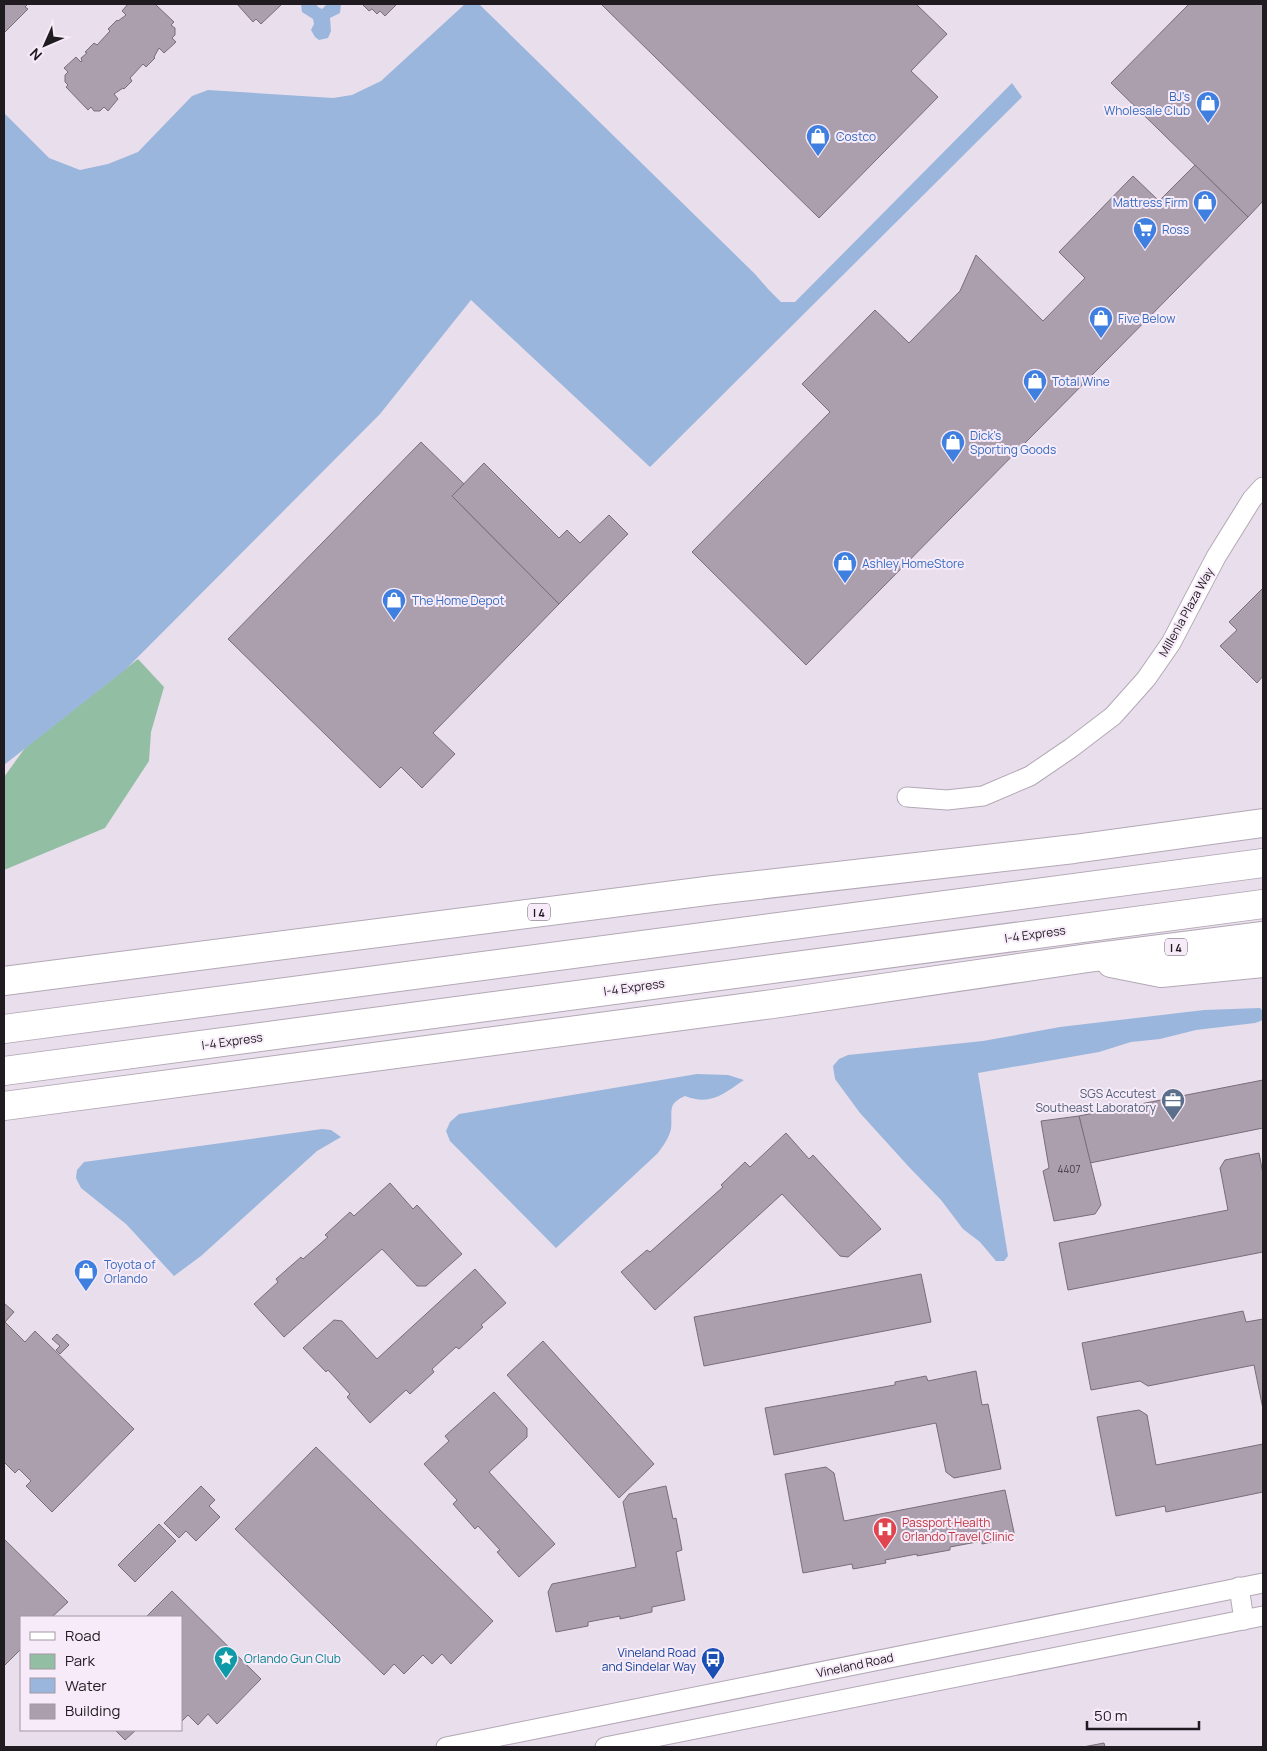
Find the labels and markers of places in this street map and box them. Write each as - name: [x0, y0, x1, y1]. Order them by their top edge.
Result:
- place label: BJ's Wholesale Club: [1104, 88, 1190, 119]
- shop icon: BJ's Wholesale Club: [1195, 90, 1221, 124]
- shop icon: Costco: [805, 123, 831, 157]
- place label: Costco: [836, 128, 876, 145]
- shop icon: Mattress Firm: [1192, 189, 1218, 223]
- place label: Mattress Firm: [1113, 194, 1188, 211]
- supermarket icon: Ross: [1132, 216, 1158, 250]
- place label: Ross: [1162, 221, 1189, 238]
- shop icon: Five Below: [1088, 305, 1114, 339]
- place label: Five Below: [1118, 310, 1175, 327]
- shop icon: Total Wine: [1022, 368, 1048, 402]
- place label: Total Wine: [1052, 373, 1110, 390]
- place label: Dick's Sporting Goods: [970, 427, 1056, 458]
- shop icon: Dick's Sporting Goods: [940, 429, 966, 463]
- shop icon: Ashley HomeStore: [832, 550, 858, 584]
- place label: Ashley HomeStore: [862, 555, 964, 572]
- shop icon: The Home Depot: [381, 587, 407, 621]
- place label: The Home Depot: [412, 592, 505, 609]
- place label: SGS Accutest Southeast Laboratory: [1035, 1085, 1157, 1116]
- office icon: SGS Accutest Southeast Laboratory: [1160, 1087, 1186, 1121]
- place label: Toyota of Orlando: [104, 1256, 156, 1287]
- shop icon: Toyota of Orlando: [73, 1258, 99, 1292]
- place label: Passport Health Orlando Travel Clinic: [902, 1514, 1014, 1545]
- hospital icon: Passport Health Orlando Travel Clinic: [872, 1516, 898, 1550]
- place label: Vineland Road and Sindelar Way: [602, 1644, 697, 1675]
- place icon: Orlando Gun Club: [213, 1645, 239, 1679]
- bus stop icon: Vineland Road and Sindelar Way: [700, 1646, 726, 1680]
- place label: Orlando Gun Club: [244, 1650, 341, 1667]

